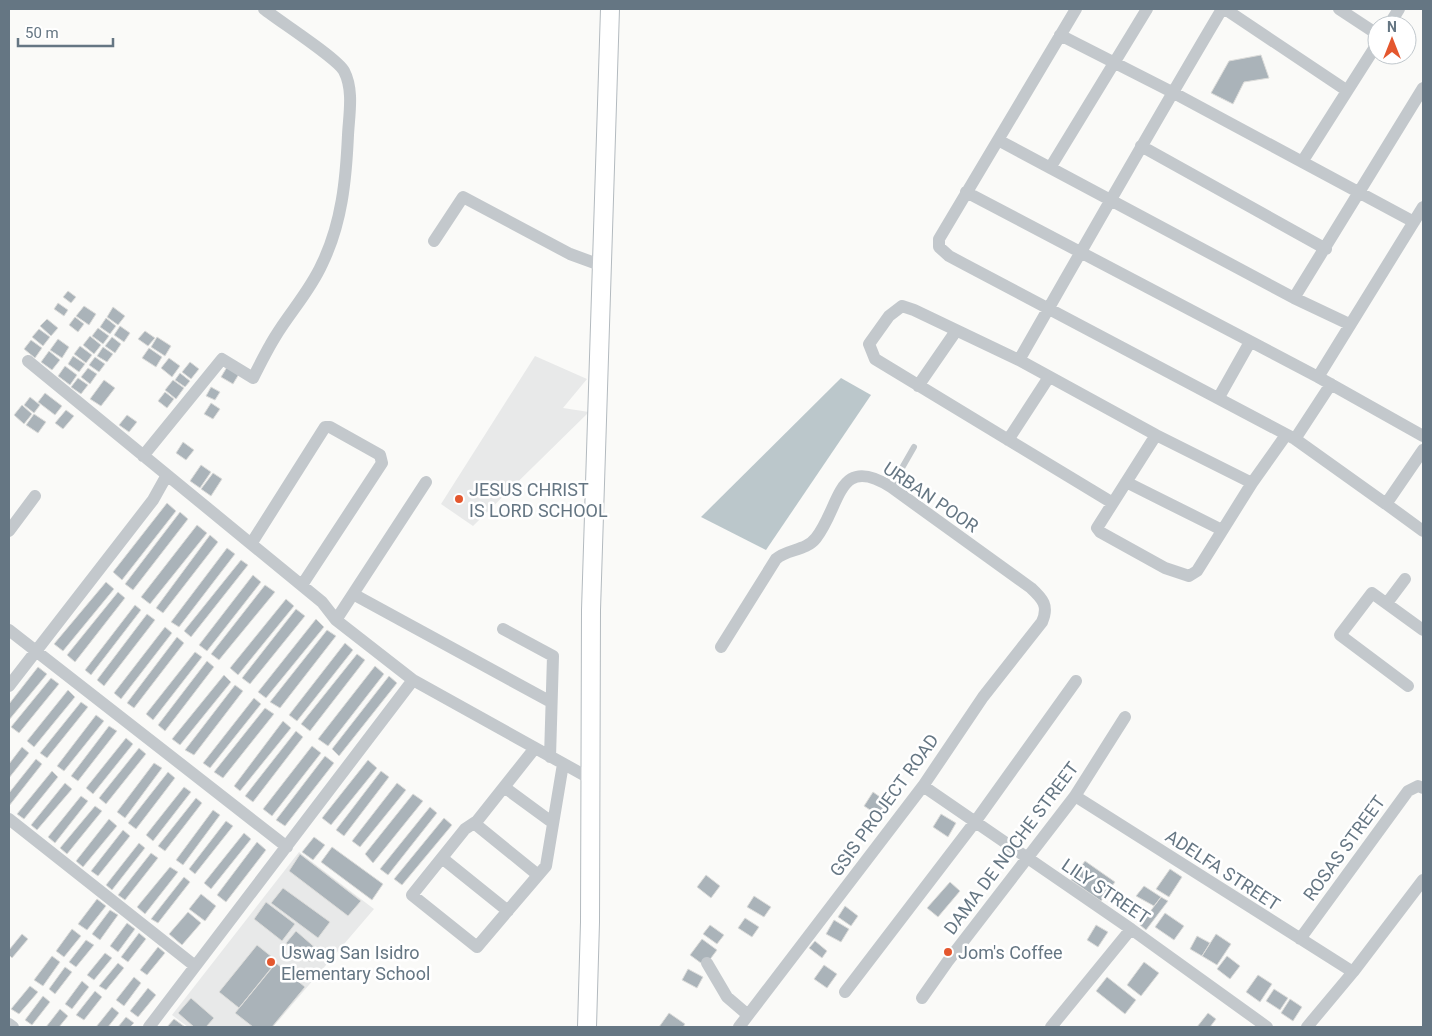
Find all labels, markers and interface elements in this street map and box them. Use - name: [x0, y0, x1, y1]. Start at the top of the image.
- scale bar: [18, 15, 112, 47]
- north arrow: [1367, 15, 1417, 65]
- text: N: [1387, 19, 1397, 35]
- text: 50 m: [25, 24, 59, 42]
- street label: URBAN POOR: [879, 457, 983, 537]
- place label: JESUS CHRIST IS LORD SCHOOL: [469, 479, 608, 521]
- marker: JESUS CHRIST IS LORD SCHOOL: [453, 493, 465, 505]
- street label: GSIS PROJECT ROAD: [825, 730, 943, 880]
- street label: DAMA DE NOCHE STREET: [939, 757, 1083, 938]
- street label: ROSAS STREET: [1299, 791, 1389, 905]
- street label: ADELFA STREET: [1162, 825, 1284, 915]
- street label: LILY STREET: [1058, 854, 1154, 928]
- place label: Uswag San Isidro Elementary School: [281, 942, 430, 984]
- place label: Jom's Coffee: [958, 942, 1063, 963]
- marker: Jom's Coffee: [942, 946, 954, 958]
- marker: Uswag San Isidro Elementary School: [265, 956, 277, 968]

